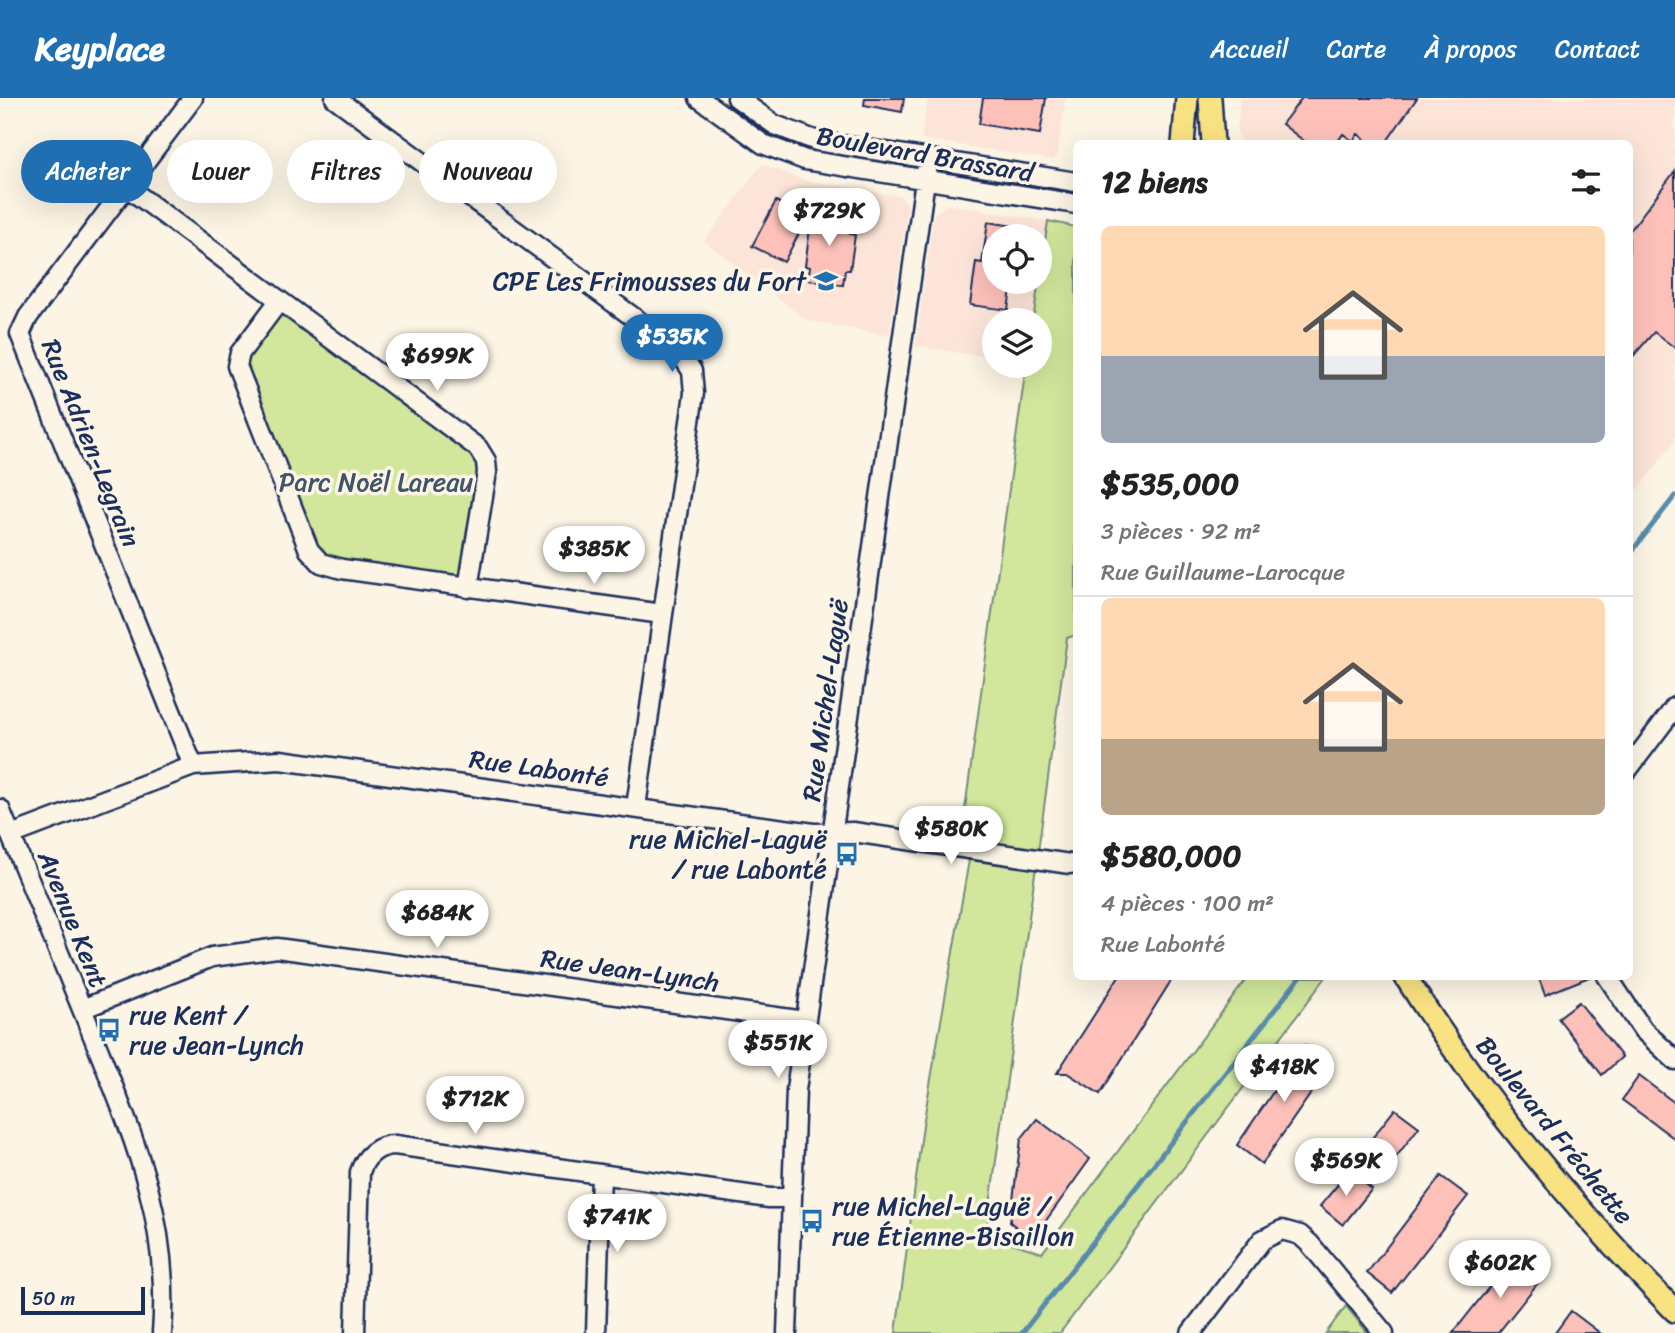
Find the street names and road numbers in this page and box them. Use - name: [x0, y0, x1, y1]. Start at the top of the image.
- street label: Boulevard Brassard: [813, 112, 1040, 196]
- street label: Rue Adrien-Legrain: [28, 332, 154, 554]
- street label: Rue Michel-Laguë: [788, 595, 862, 804]
- street label: Rue Labonté: [466, 735, 612, 801]
- street label: Avenue Kent: [24, 843, 121, 995]
- street label: Rue Jean-Lynch: [538, 935, 722, 1005]
- street label: Boulevard Fréchette: [1464, 1025, 1646, 1235]

